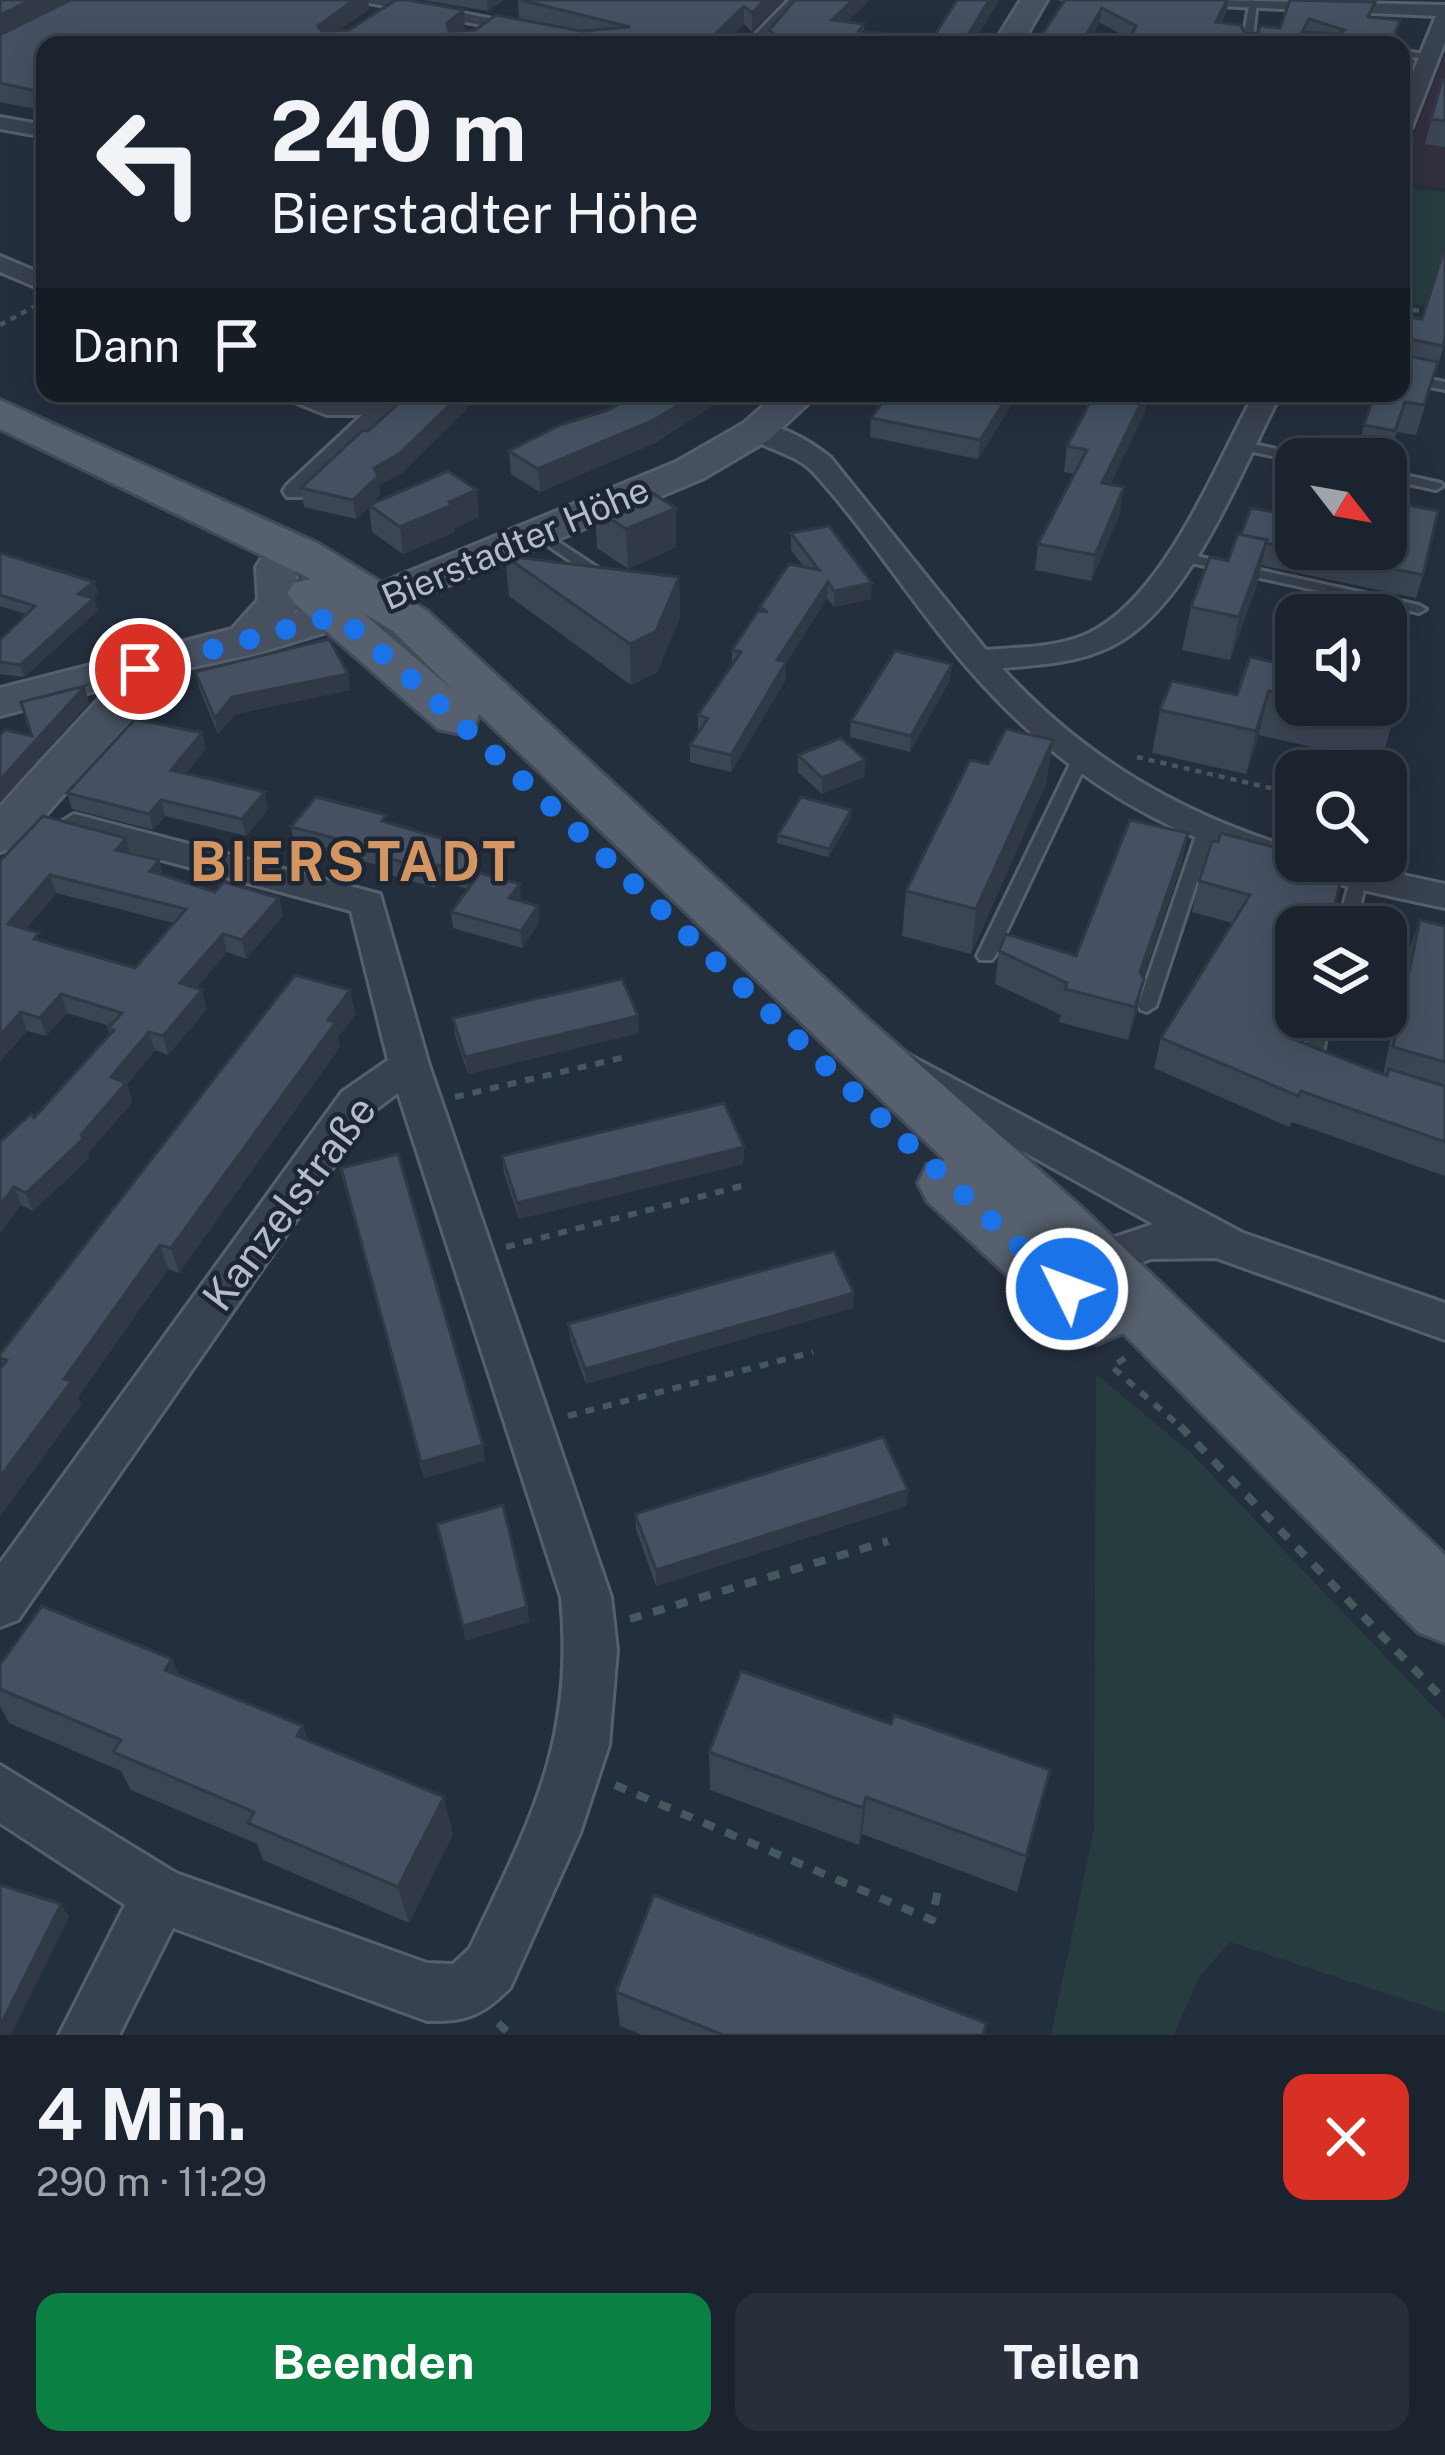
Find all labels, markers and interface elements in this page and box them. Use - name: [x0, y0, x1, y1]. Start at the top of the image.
- text: 240 m: [270, 81, 527, 180]
- icon: left: [72, 84, 228, 240]
- text: Bierstadter Höhe: [270, 182, 699, 245]
- icon: arrive: [204, 312, 270, 378]
- text: Dann: [72, 319, 180, 372]
- north arrow: [1275, 438, 1407, 570]
- map controls: [1275, 438, 1407, 1038]
- street label: Bierstadter Höhe: [375, 468, 655, 618]
- button: sound: [1275, 594, 1407, 726]
- pin: [89, 618, 191, 720]
- icon: arrive: [107, 636, 173, 702]
- button: search: [1275, 750, 1407, 882]
- district label: BIERSTADT: [189, 830, 519, 893]
- button: layers: [1275, 906, 1407, 1038]
- street label: Kanzelstraße: [192, 1086, 385, 1320]
- position arrow: [1004, 1226, 1130, 1352]
- text: 4 Min.: [36, 2072, 247, 2156]
- button: close: [1283, 2074, 1409, 2200]
- text: 290 m · 11:29: [36, 2159, 267, 2205]
- button: Beenden: [36, 2293, 711, 2431]
- button: Teilen: [735, 2293, 1409, 2431]

